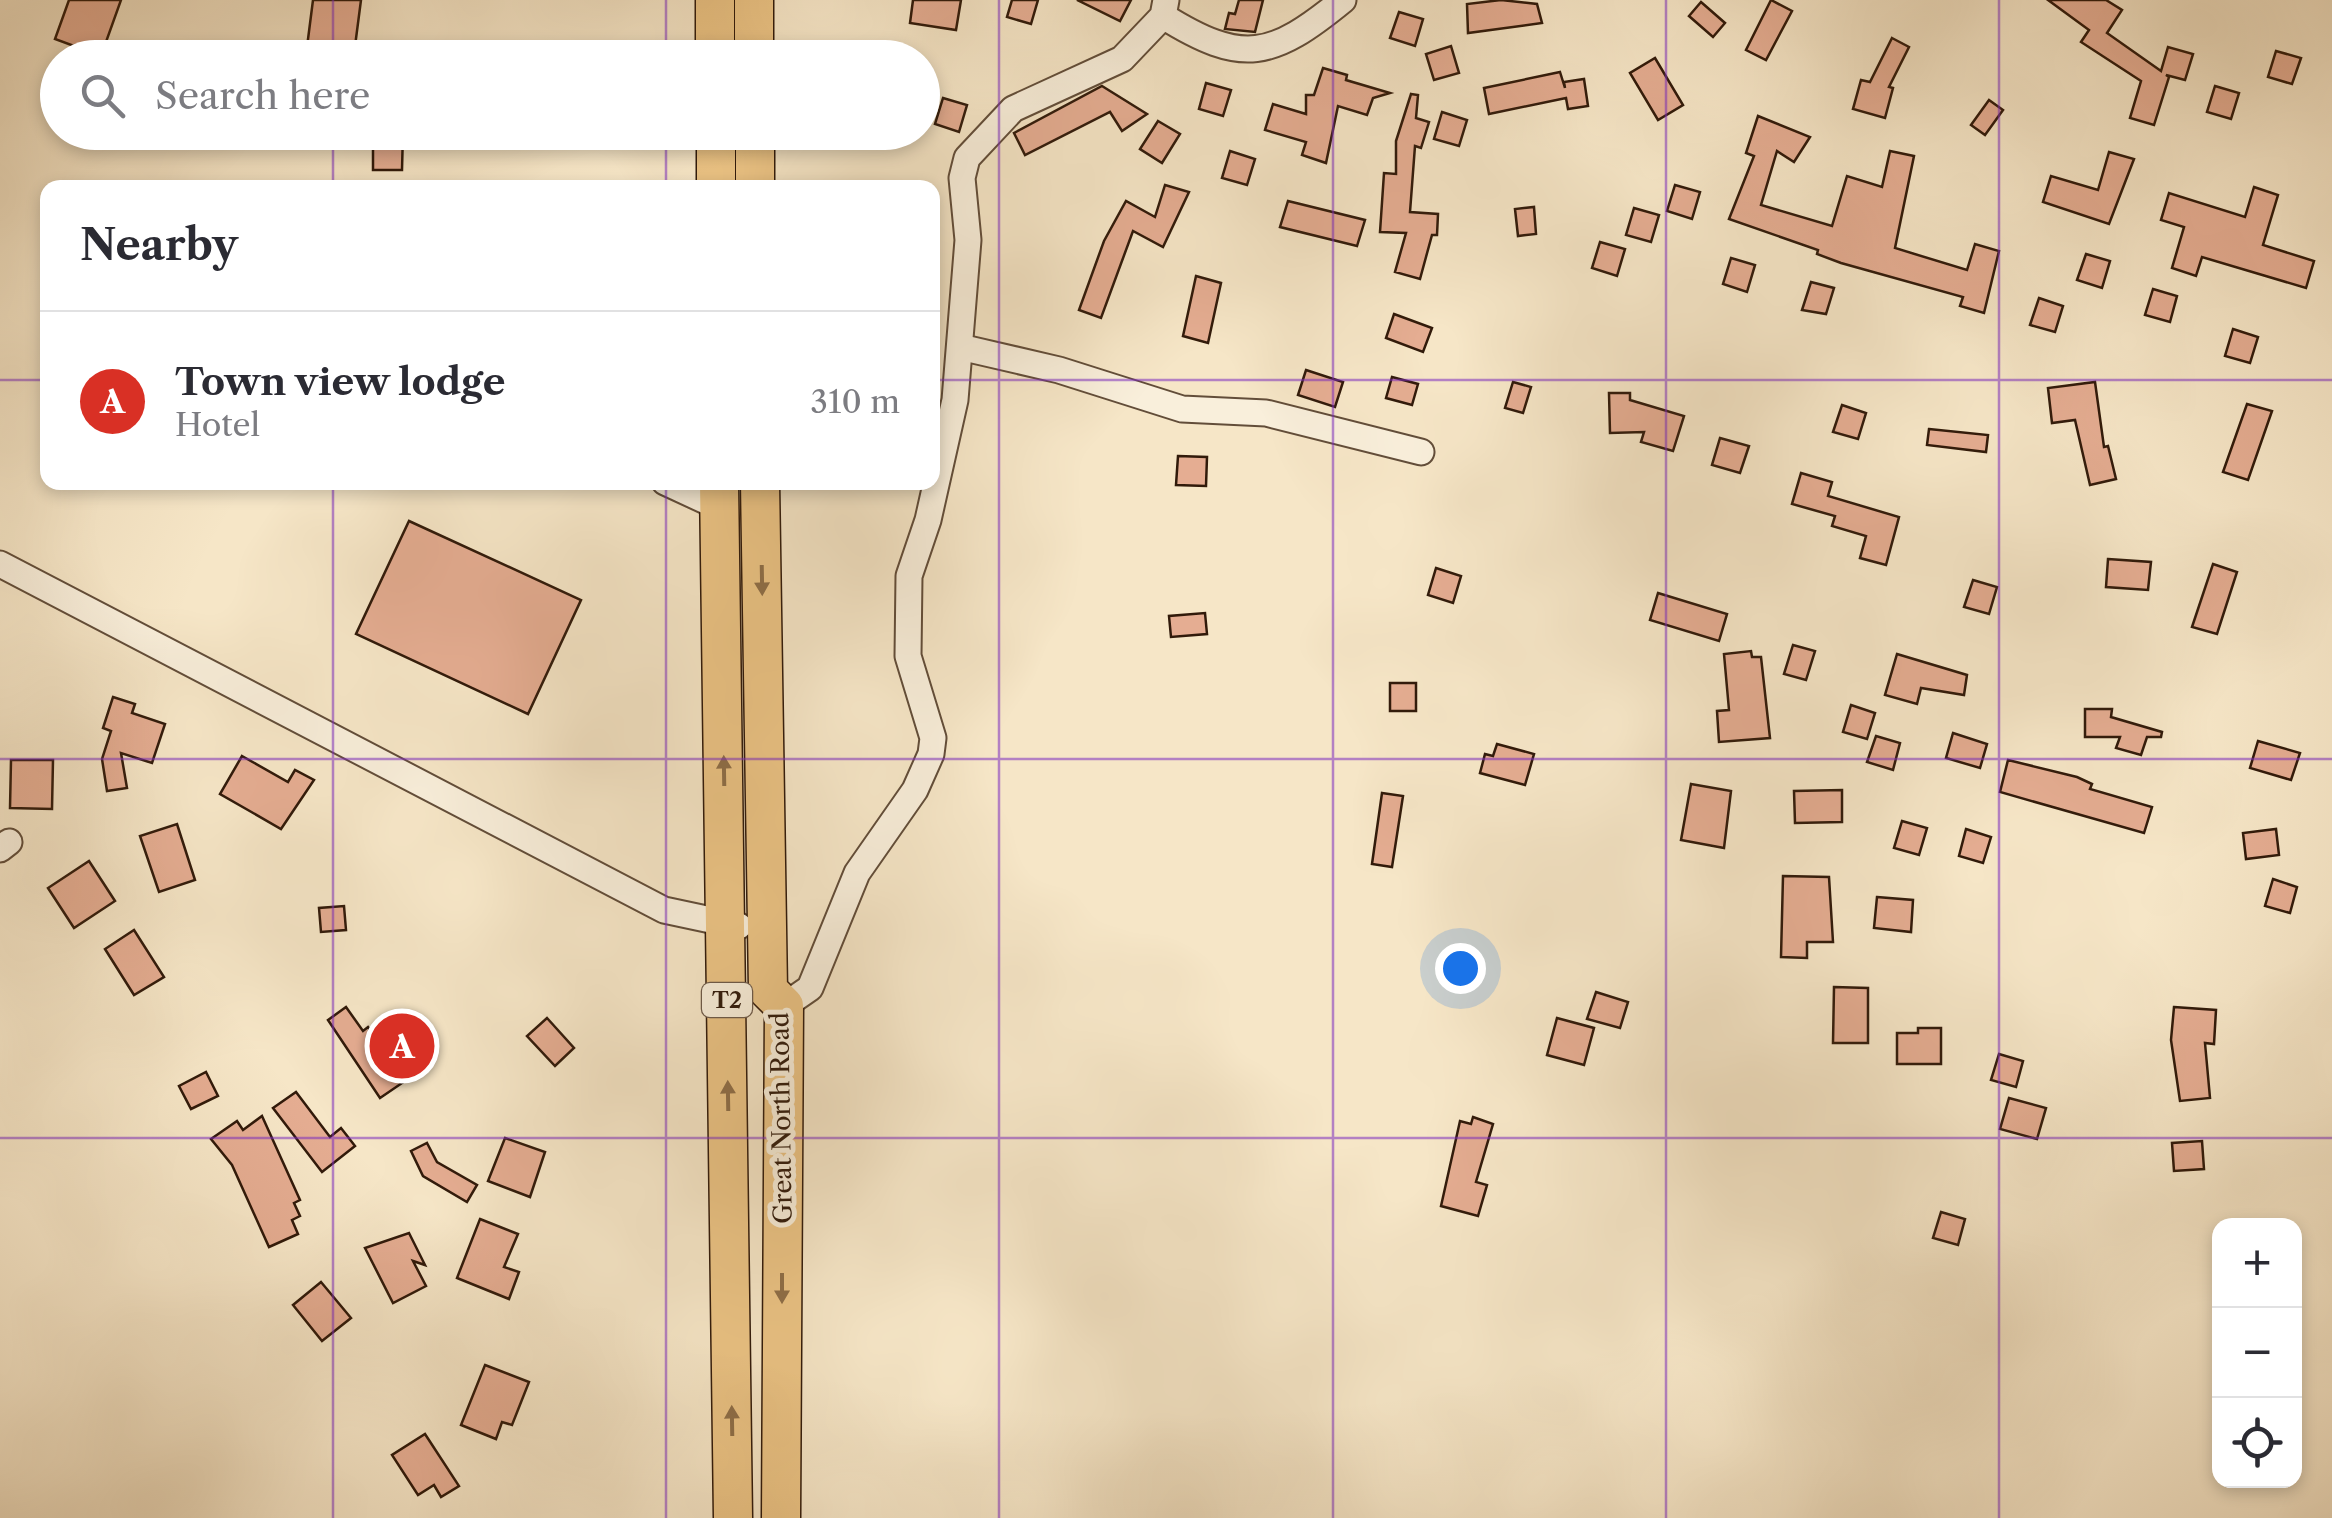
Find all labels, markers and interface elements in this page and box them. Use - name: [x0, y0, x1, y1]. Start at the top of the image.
- search box: [40, 40, 940, 150]
- icon: search: [75, 68, 130, 123]
- text: Search here: [155, 72, 370, 119]
- text: Nearby: [80, 219, 238, 271]
- text: Town view lodge: [175, 358, 505, 405]
- text: A: [100, 382, 125, 421]
- text: 310 m: [810, 382, 900, 421]
- text: Hotel: [175, 405, 260, 444]
- one-way arrow: [754, 564, 770, 596]
- one-way arrow: [716, 754, 732, 786]
- your location: [1435, 943, 1486, 994]
- road number: T2: [702, 983, 752, 1017]
- pin: A: [370, 1008, 434, 1084]
- street label: Great North Road: [764, 1012, 799, 1224]
- one-way arrow: [720, 1079, 736, 1111]
- map controls: [2212, 1218, 2302, 1488]
- button: +: [2212, 1218, 2302, 1308]
- one-way arrow: [774, 1272, 790, 1304]
- button: −: [2212, 1308, 2302, 1398]
- button: locate: [2212, 1398, 2302, 1488]
- one-way arrow: [724, 1404, 740, 1436]

